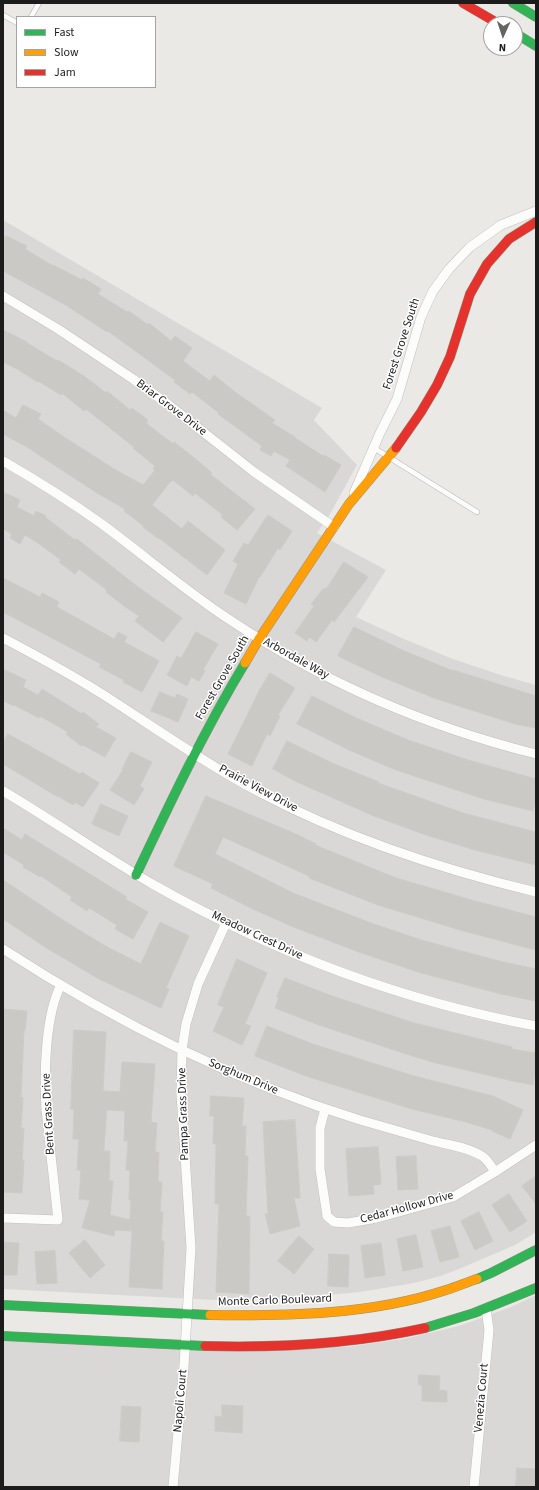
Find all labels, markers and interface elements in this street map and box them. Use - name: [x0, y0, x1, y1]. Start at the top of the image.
- legend: [16, 16, 156, 88]
- north arrow: [483, 16, 523, 56]
- text: Fast: [54, 24, 74, 41]
- text: N: [498, 40, 506, 55]
- text: Slow: [54, 44, 79, 61]
- text: Jam: [54, 64, 76, 81]
- street label: Forest Grove South: [380, 296, 424, 392]
- street label: Briar Grove Drive: [133, 377, 209, 439]
- street label: Forest Grove South: [193, 633, 253, 723]
- street label: Arbordale Way: [261, 635, 331, 683]
- street label: Prairie View Drive: [216, 762, 300, 816]
- street label: Meadow Crest Drive: [209, 909, 305, 963]
- street label: Sorghum Drive: [206, 1056, 280, 1098]
- street label: Pampa Grass Drive: [175, 1067, 193, 1161]
- street label: Bent Grass Drive: [40, 1073, 58, 1155]
- street label: Cedar Hollow Drive: [359, 1189, 455, 1227]
- street label: Monte Carlo Boulevard: [218, 1292, 332, 1310]
- street label: Venezia Court: [472, 1363, 492, 1433]
- street label: Napoli Court: [171, 1369, 191, 1433]

